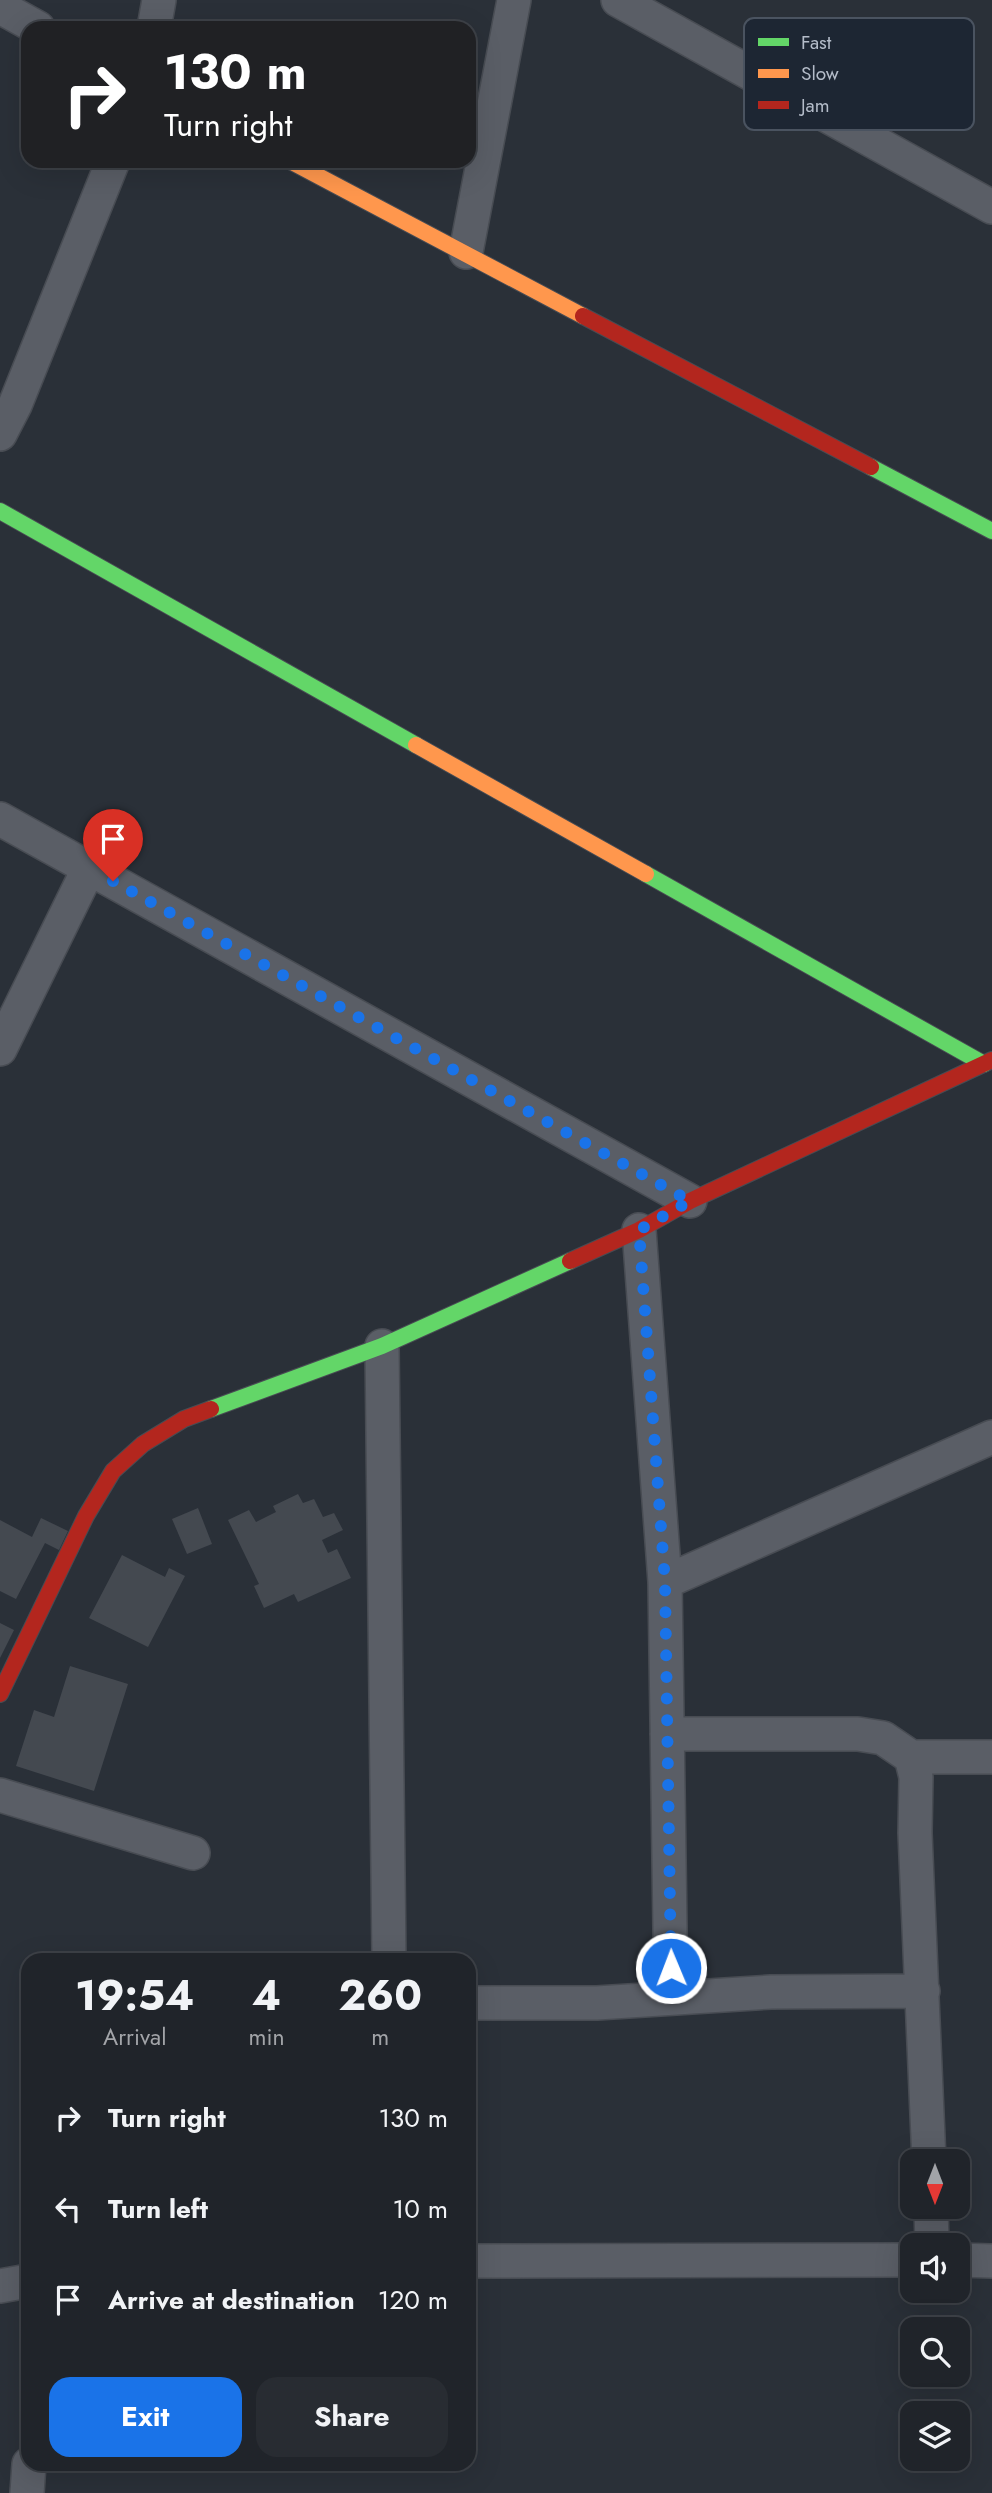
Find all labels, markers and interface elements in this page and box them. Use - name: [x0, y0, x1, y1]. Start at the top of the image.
- legend: [744, 18, 974, 130]
- text: Fast: [801, 29, 832, 56]
- text: 130 m: [164, 37, 307, 107]
- icon: right: [49, 49, 140, 140]
- text: Slow: [801, 60, 839, 87]
- text: Jam: [798, 92, 830, 119]
- text: Turn right: [164, 102, 293, 148]
- pin: [83, 809, 143, 881]
- icon: arrive: [94, 820, 132, 858]
- position arrow: [634, 1931, 708, 2005]
- text: 19:54: [75, 1965, 194, 2026]
- text: 4: [252, 1965, 281, 2026]
- text: 260: [339, 1965, 422, 2026]
- text: Arrival: [103, 2020, 166, 2054]
- text: min: [248, 2020, 284, 2054]
- text: m: [371, 2020, 389, 2054]
- icon: right: [49, 2099, 87, 2137]
- text: Turn right: [108, 2099, 226, 2137]
- text: 130 m: [378, 2099, 448, 2137]
- north arrow: [900, 2149, 970, 2219]
- map controls: [900, 2149, 970, 2471]
- icon: left: [49, 2190, 87, 2228]
- text: Turn left: [108, 2190, 208, 2228]
- text: 10 m: [393, 2190, 448, 2228]
- button: sound: [900, 2233, 970, 2303]
- icon: arrive: [49, 2281, 87, 2319]
- text: Arrive at destination: [108, 2281, 355, 2319]
- text: 120 m: [378, 2281, 448, 2319]
- button: search: [900, 2317, 970, 2387]
- button: Exit: [49, 2377, 242, 2457]
- button: Share: [256, 2377, 448, 2457]
- button: layers: [900, 2401, 970, 2471]

